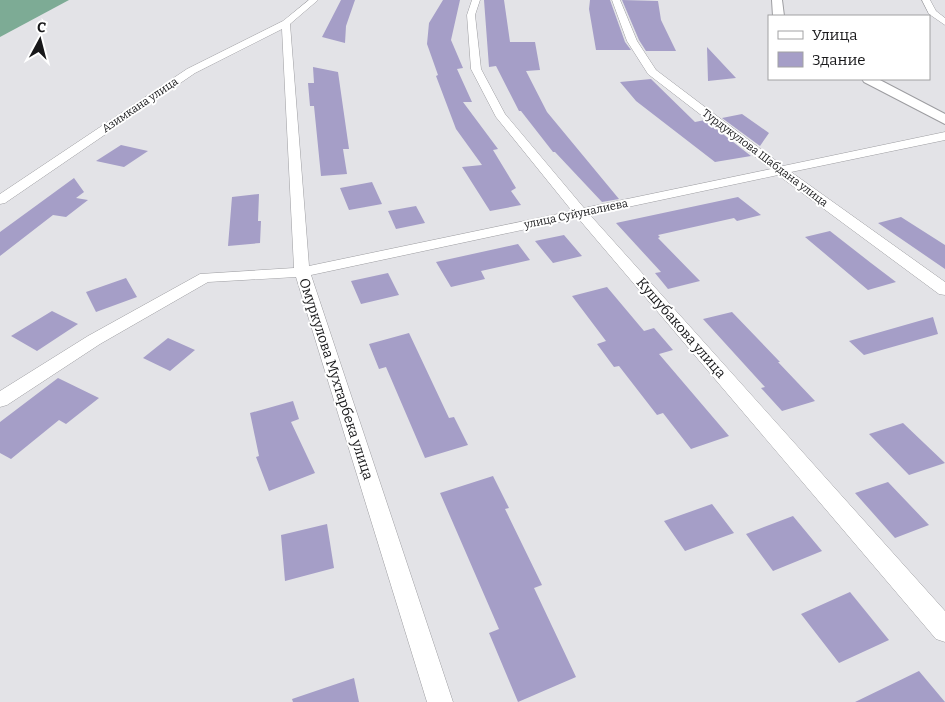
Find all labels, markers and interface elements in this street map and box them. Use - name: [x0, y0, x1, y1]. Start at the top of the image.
- north arrow: [15, 15, 65, 65]
- legend: [768, 15, 930, 80]
- text: С: [36, 19, 47, 37]
- text: Улица: [812, 26, 858, 44]
- text: Здание: [812, 51, 866, 69]
- street label: Азимкана улица: [100, 75, 180, 135]
- street label: Турдукулова Шабдана улица: [700, 106, 830, 210]
- street label: улица Суйуналиева: [522, 197, 629, 232]
- street label: Кушубакова улица: [633, 274, 729, 382]
- street label: Омуркулова Мухтарбека улица: [295, 276, 377, 482]

